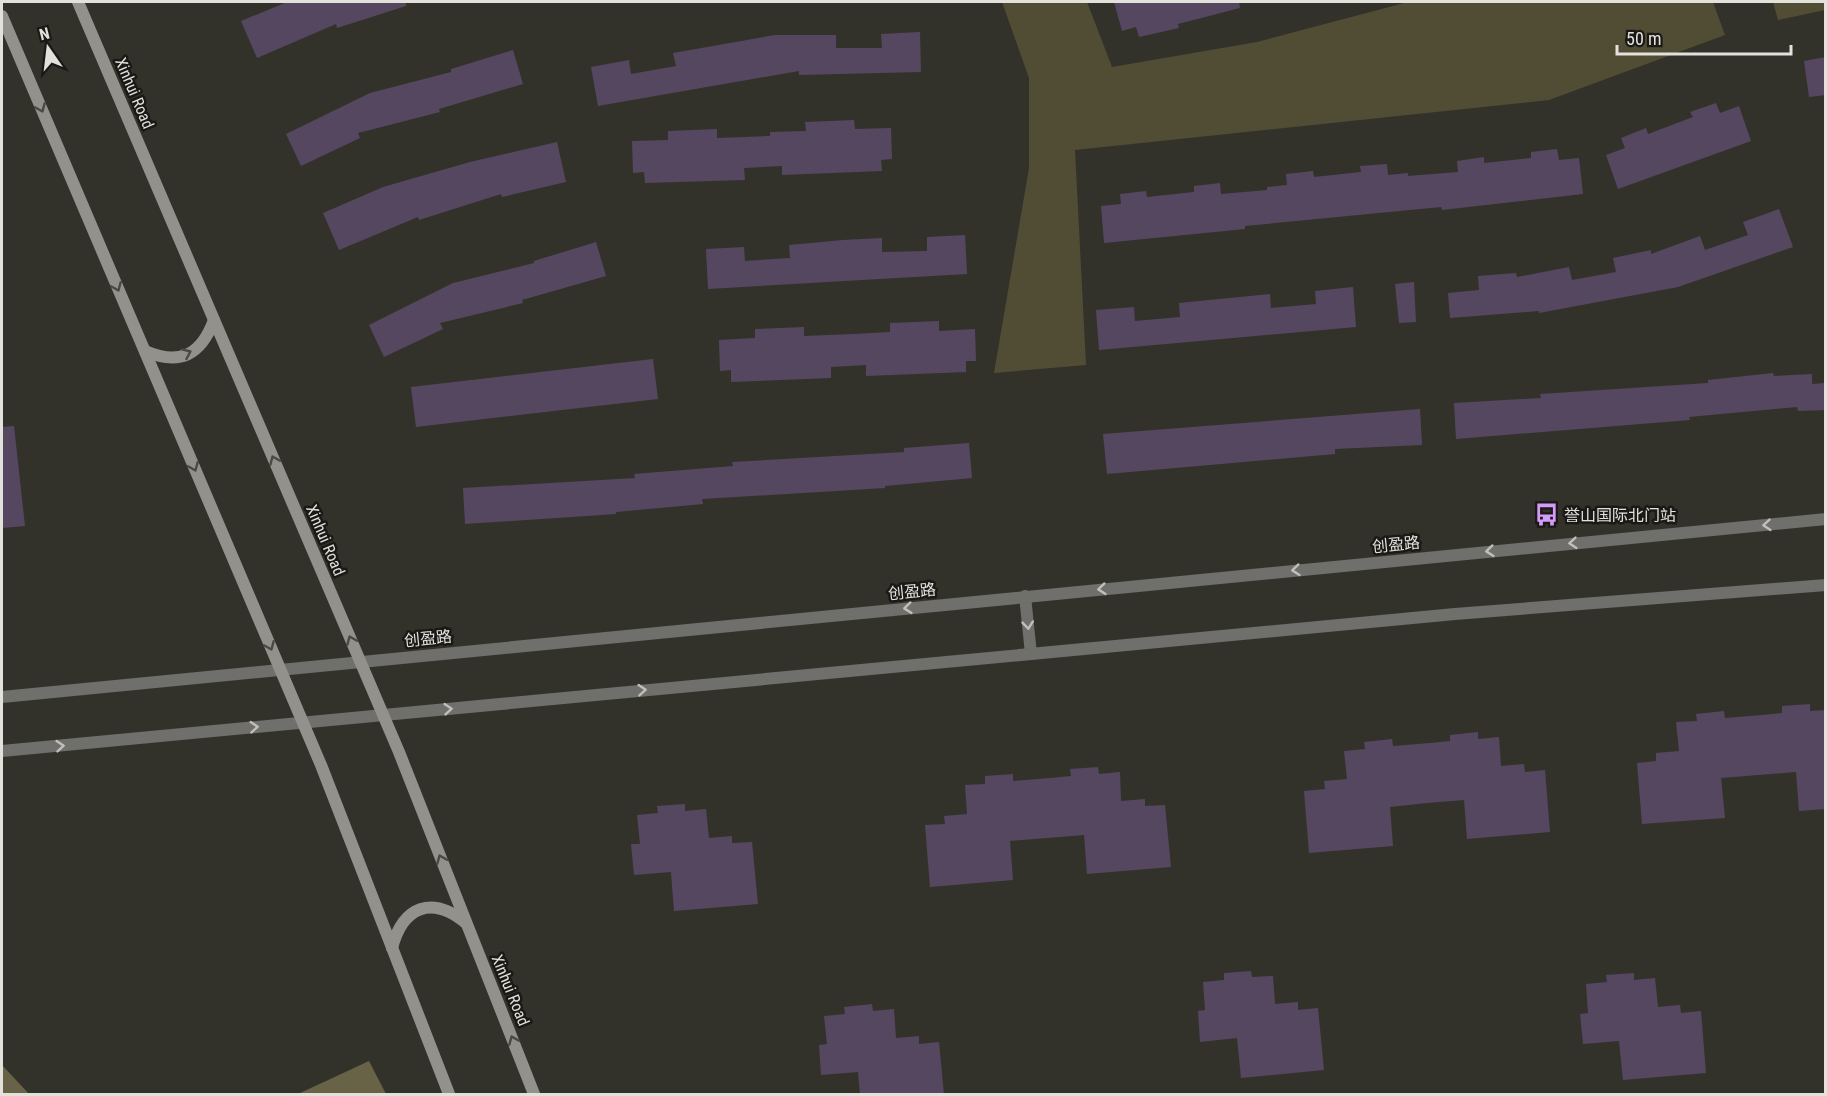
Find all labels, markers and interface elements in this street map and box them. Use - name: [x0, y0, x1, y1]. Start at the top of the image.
- north arrow: [18, 18, 78, 78]
- scale bar: [1617, 18, 1791, 56]
- text: N: [37, 24, 52, 44]
- text: 50 m: [1626, 28, 1661, 49]
- street label: Xinhui Road: [111, 55, 158, 132]
- one-way arrow: [34, 102, 46, 113]
- one-way arrow: [110, 281, 122, 292]
- one-way arrow: [181, 349, 192, 361]
- one-way arrow: [269, 456, 281, 467]
- one-way arrow: [187, 460, 199, 471]
- street label: Xinhui Road: [302, 502, 349, 579]
- bus stop icon: 誉山国际北门站: [1533, 502, 1559, 528]
- place label: 誉山国际北门站: [1564, 506, 1676, 525]
- one-way arrow: [1763, 518, 1772, 531]
- street label: 创盈路: [1371, 533, 1421, 556]
- one-way arrow: [1569, 536, 1578, 549]
- one-way arrow: [1486, 544, 1495, 557]
- one-way arrow: [1292, 563, 1301, 576]
- street label: 创盈路: [887, 580, 937, 603]
- one-way arrow: [1098, 582, 1107, 595]
- one-way arrow: [904, 601, 913, 614]
- one-way arrow: [1021, 620, 1034, 630]
- street label: 创盈路: [403, 627, 453, 650]
- one-way arrow: [346, 635, 358, 646]
- one-way arrow: [263, 640, 275, 651]
- one-way arrow: [638, 684, 647, 697]
- one-way arrow: [443, 703, 453, 716]
- one-way arrow: [249, 721, 258, 734]
- one-way arrow: [55, 740, 64, 753]
- one-way arrow: [436, 854, 448, 865]
- street label: Xinhui Road: [488, 952, 533, 1029]
- one-way arrow: [508, 1035, 520, 1046]

